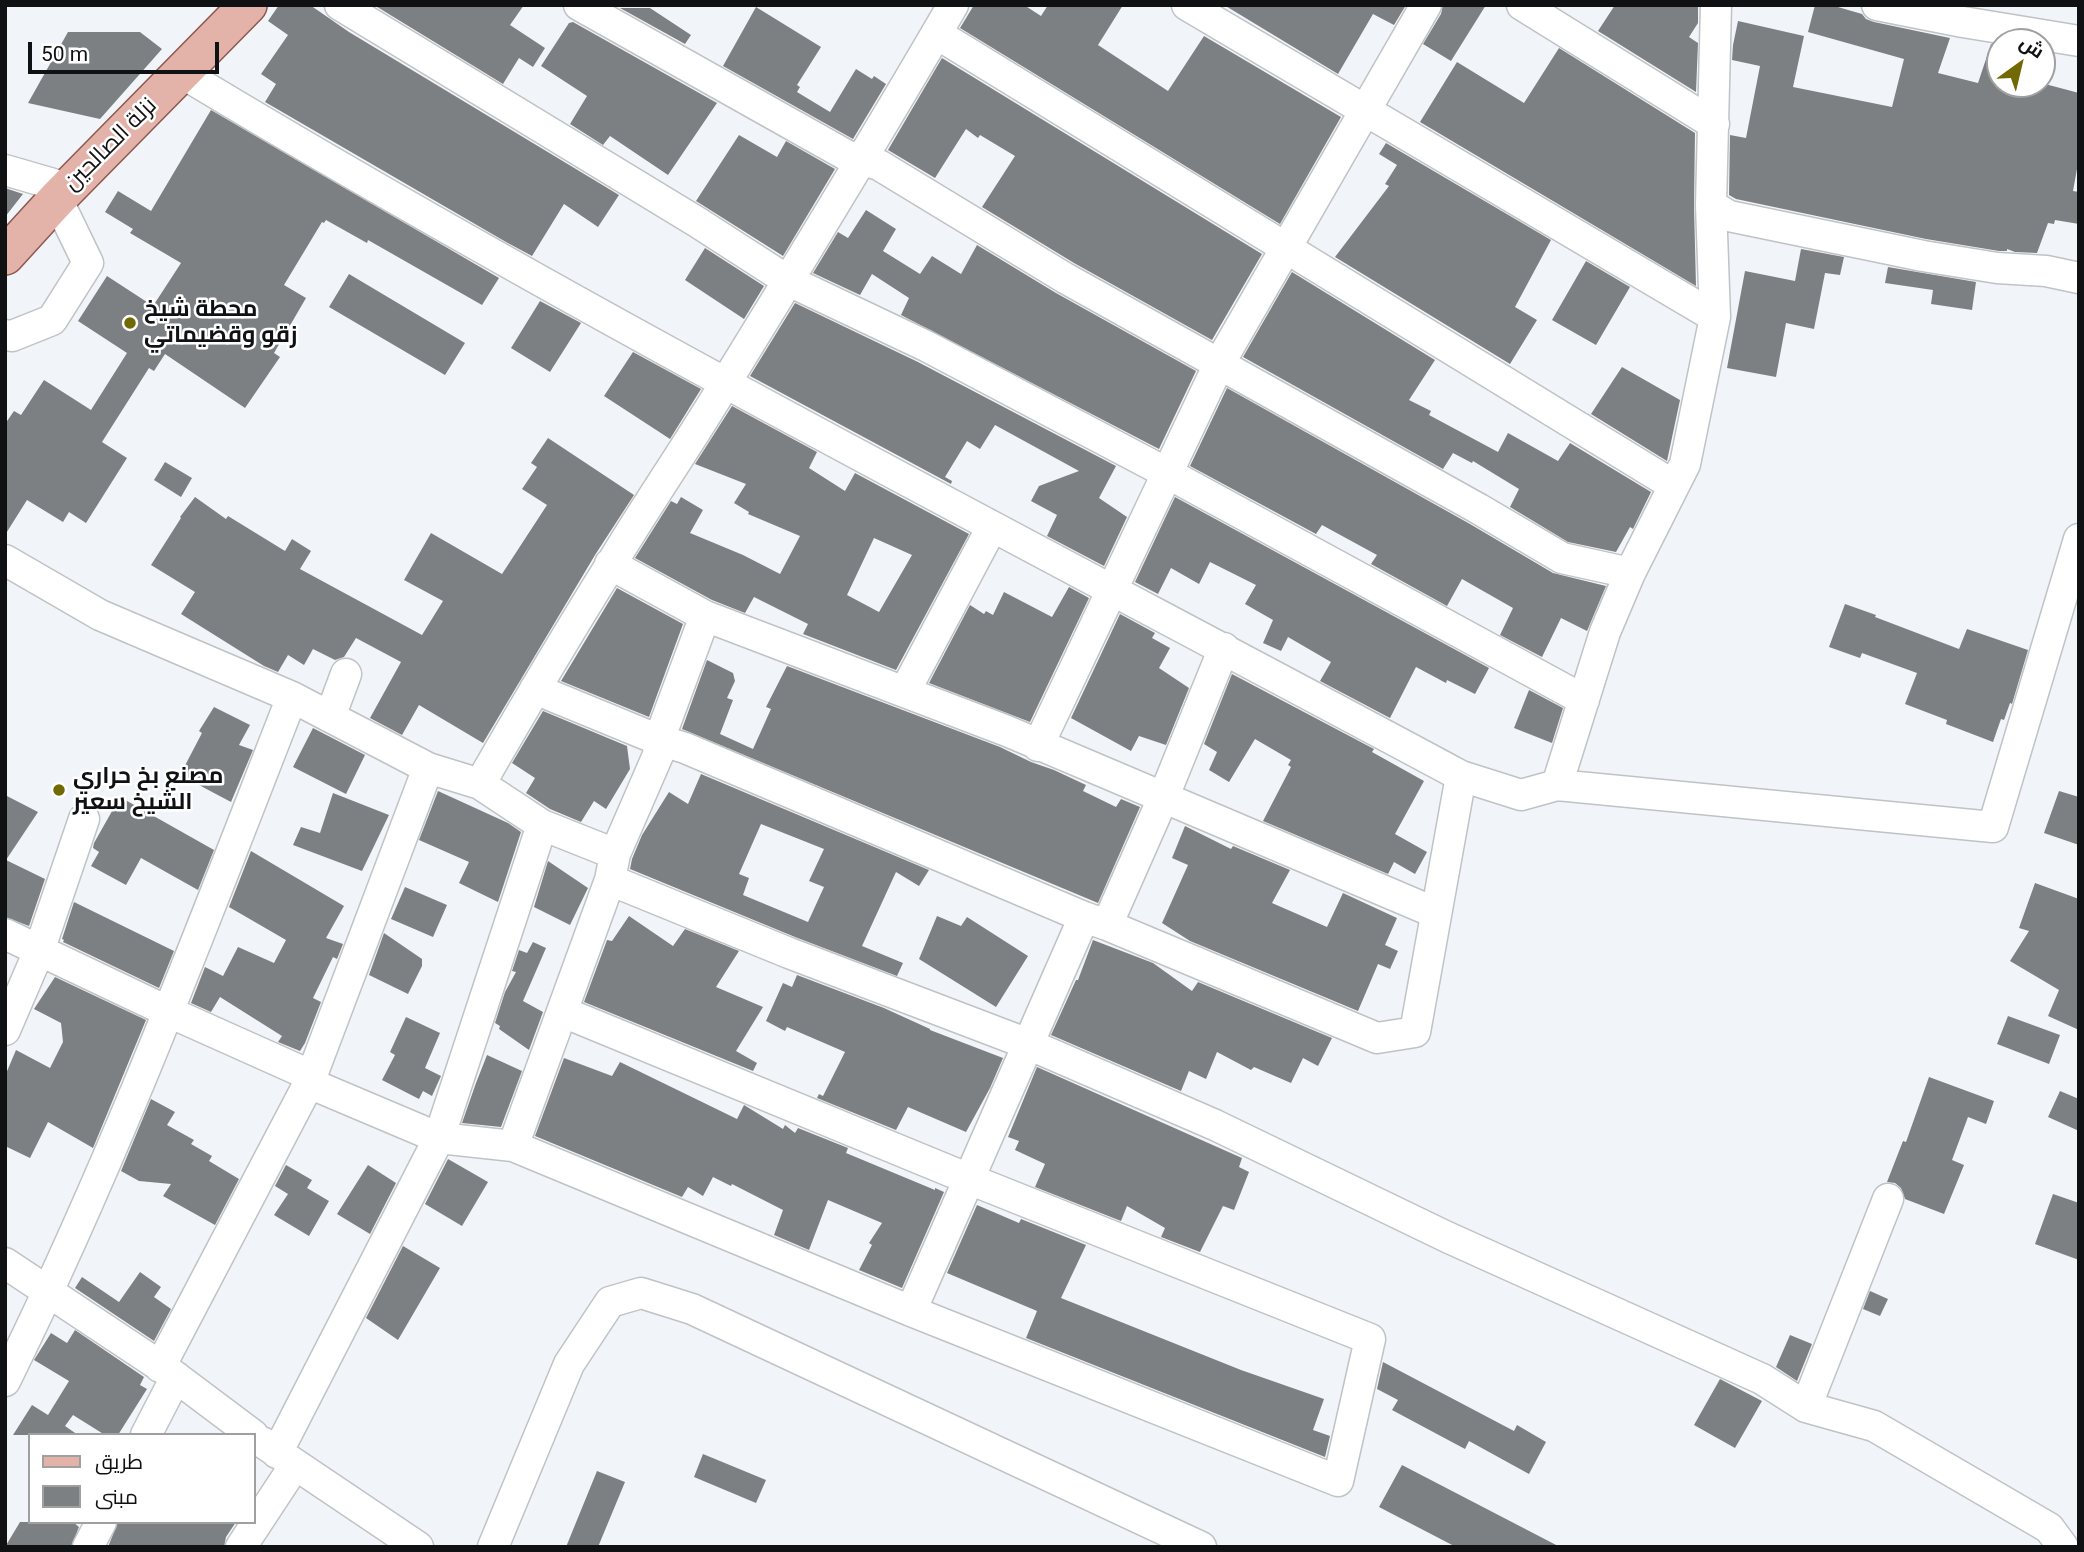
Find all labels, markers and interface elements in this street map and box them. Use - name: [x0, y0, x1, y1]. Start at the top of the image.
- scale bar: [32, 28, 222, 72]
- north arrow: [1986, 28, 2056, 98]
- text: ش: [2015, 30, 2048, 63]
- text: 50 m: [41, 42, 88, 66]
- street label: نزلة الصالحين: [59, 93, 163, 197]
- place label: محطة شيخ زقو وقضيماتي: [144, 296, 297, 350]
- marker: محطة شيخ زقو وقضيماتي: [122, 315, 138, 331]
- place label: مصنع بخ حراري الشيخ سعير: [73, 763, 223, 817]
- marker: مصنع بخ حراري الشيخ سعير: [51, 782, 67, 798]
- legend: [28, 1433, 256, 1524]
- text: طريق: [95, 1450, 143, 1474]
- text: مبنى: [95, 1485, 138, 1509]

